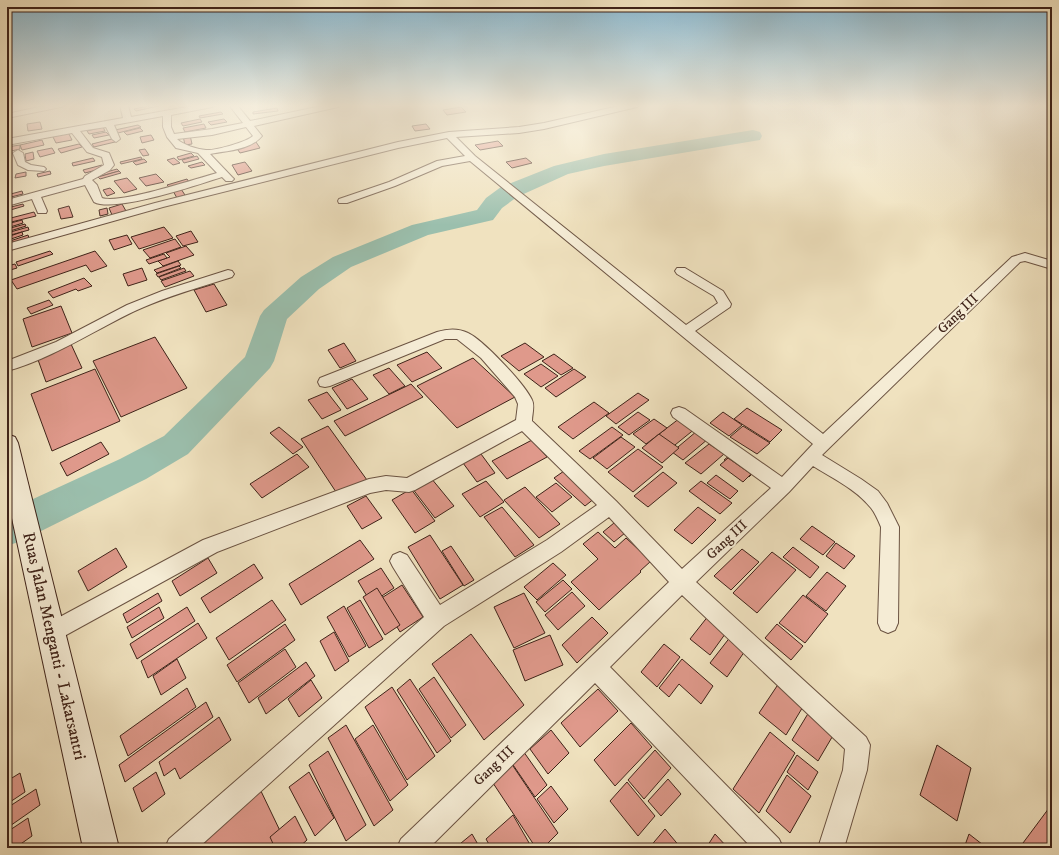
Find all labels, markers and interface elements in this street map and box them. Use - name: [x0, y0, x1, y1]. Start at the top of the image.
- street label: Gang III: [934, 290, 982, 338]
- street label: Gang III: [703, 516, 752, 564]
- street label: Ruas Jalan Menganti - Lakarsantri: [17, 530, 91, 762]
- street label: Gang III: [470, 742, 518, 790]

